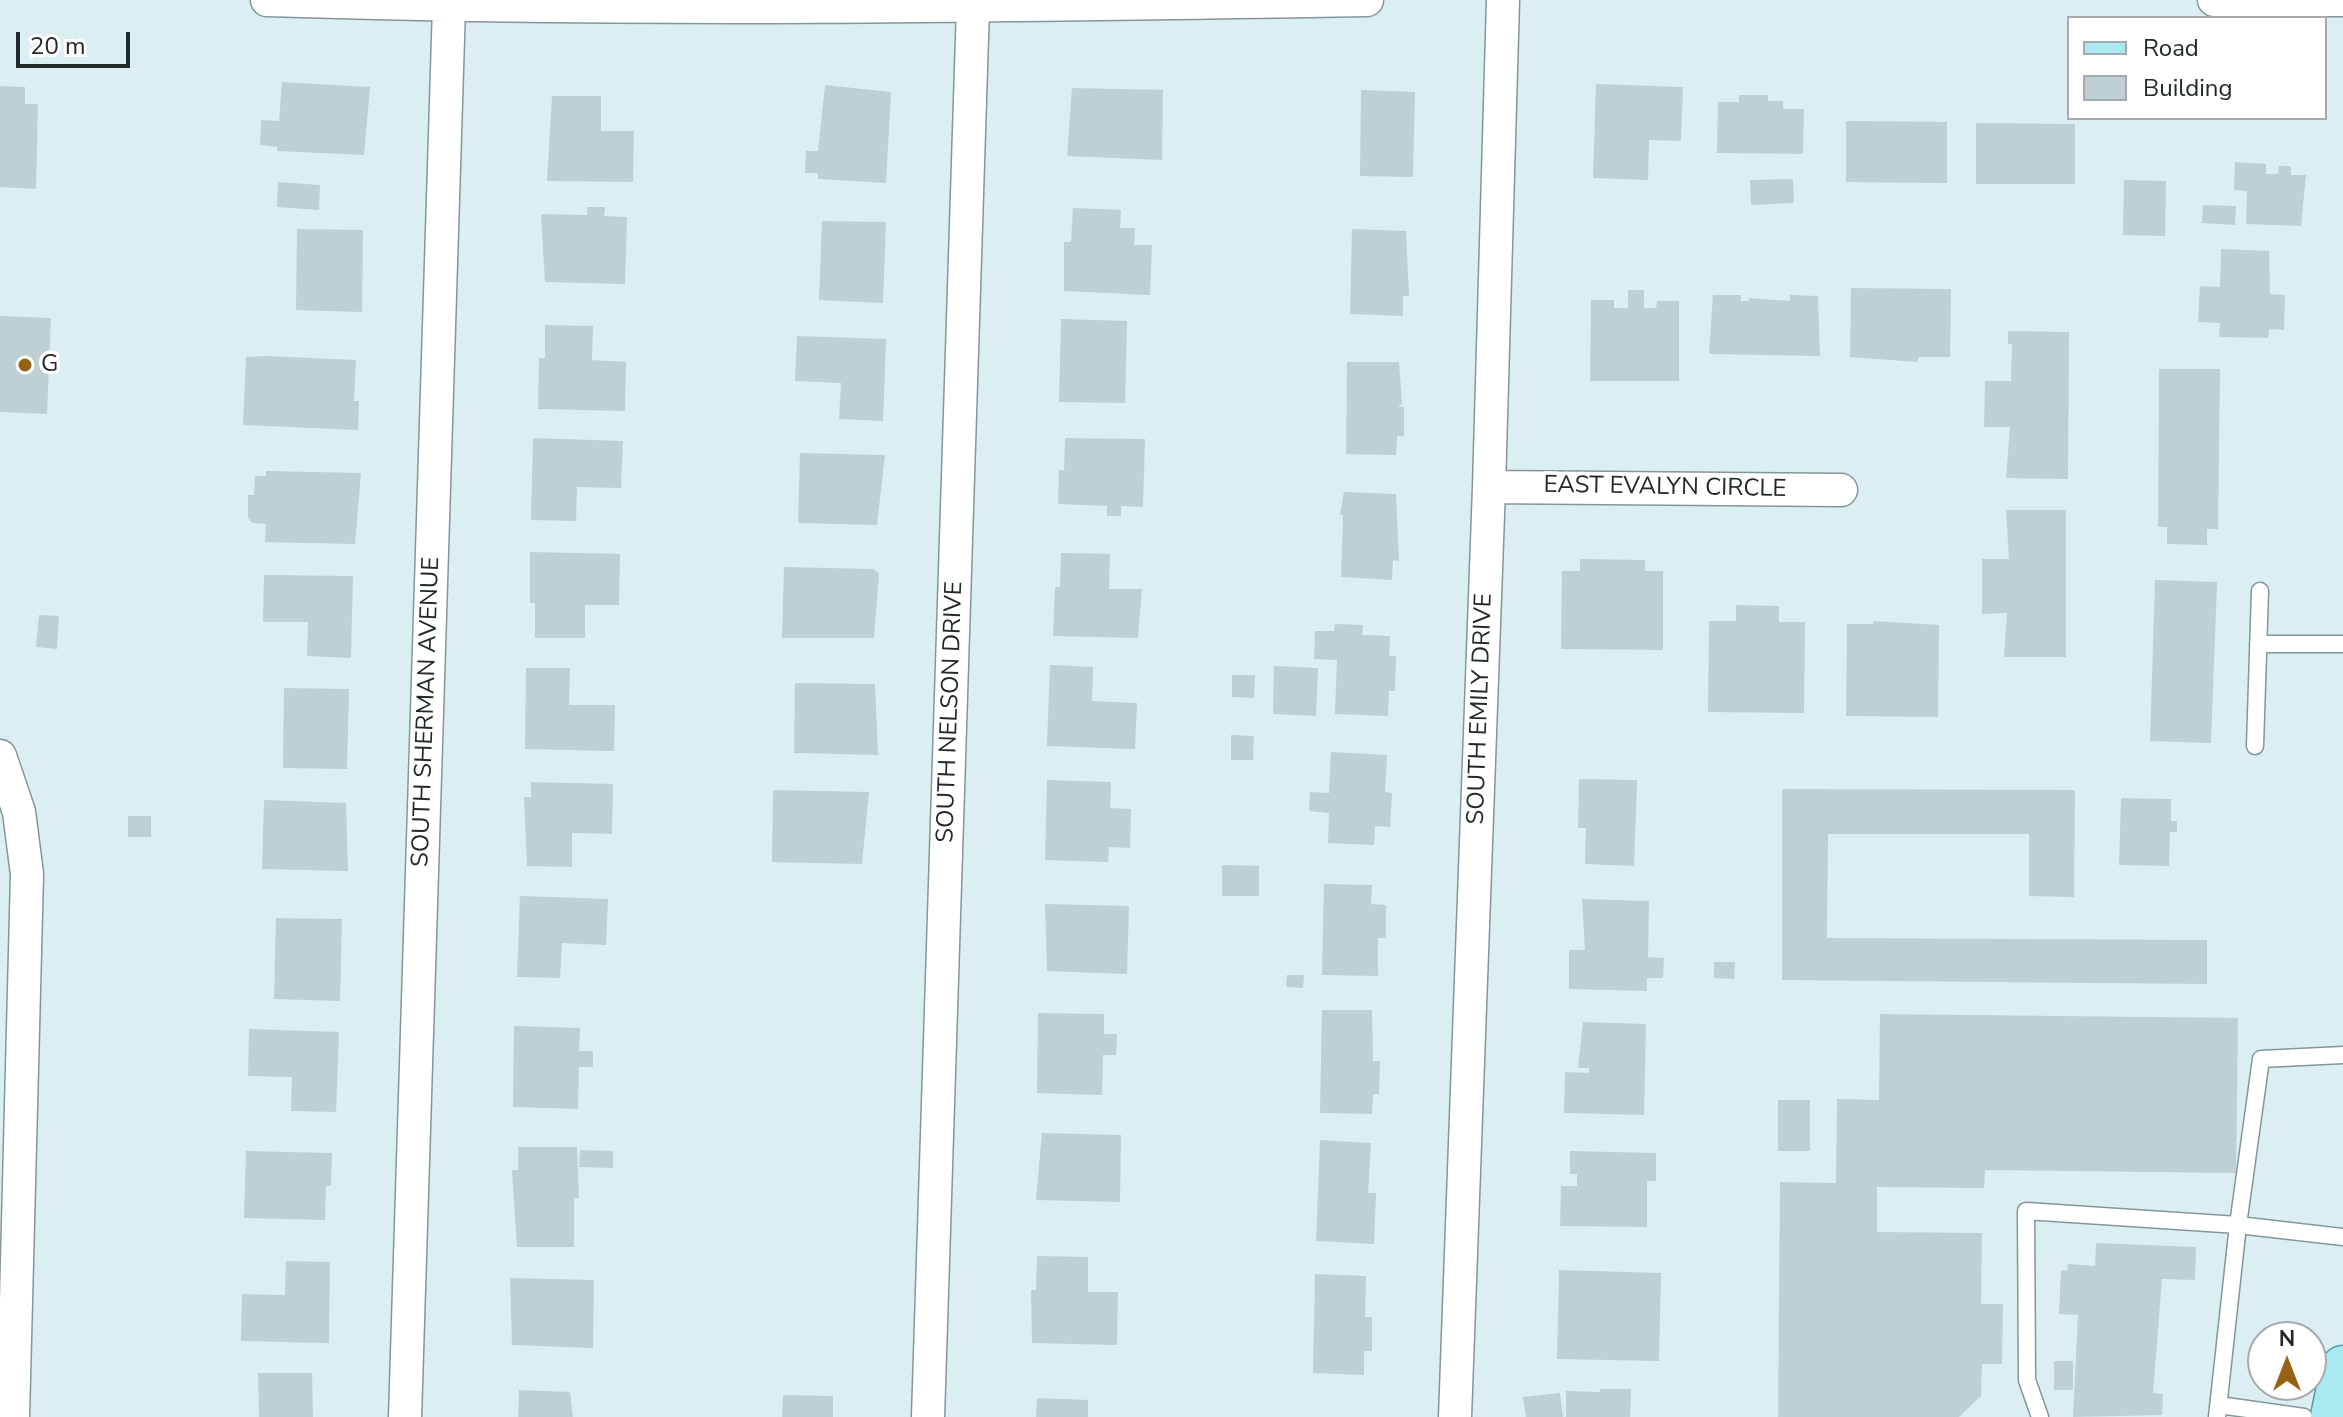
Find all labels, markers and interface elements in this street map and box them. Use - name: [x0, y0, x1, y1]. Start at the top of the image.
- scale bar: [20, 16, 134, 66]
- legend: [2067, 16, 2327, 120]
- text: 20 m: [30, 30, 86, 62]
- text: Road: [2143, 32, 2199, 64]
- text: Building: [2143, 72, 2233, 104]
- place label: G: [41, 351, 58, 379]
- marker: G: [16, 356, 34, 374]
- street label: EAST EVALYN CIRCLE: [1543, 471, 1787, 505]
- street label: SOUTH SHERMAN AVENUE: [407, 556, 447, 868]
- street label: SOUTH NELSON DRIVE: [932, 581, 970, 843]
- street label: SOUTH EMILY DRIVE: [1463, 593, 1499, 825]
- north arrow: [2247, 1321, 2327, 1401]
- text: N: [2279, 1324, 2295, 1354]

